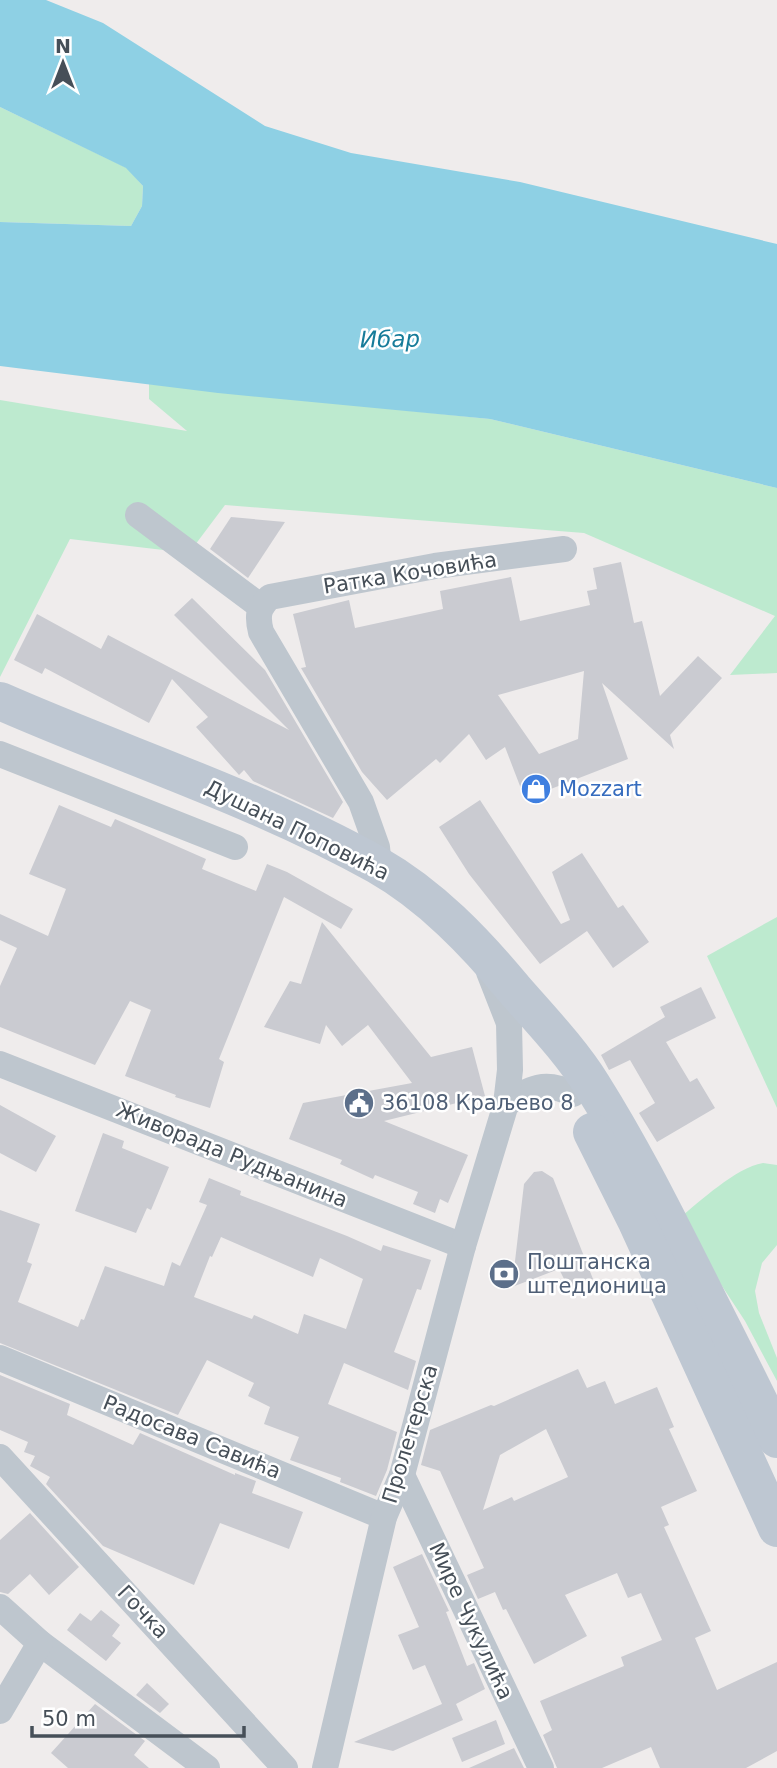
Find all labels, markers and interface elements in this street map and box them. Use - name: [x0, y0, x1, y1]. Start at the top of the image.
- north arrow: [28, 28, 98, 98]
- text: N: [55, 35, 71, 57]
- water label: Ибар: [360, 325, 420, 353]
- street label: Ратка Кочовића: [321, 547, 499, 599]
- shop icon: Mozzart: [519, 772, 553, 806]
- street label: Душана Поповића: [201, 775, 393, 885]
- place label: Mozzart: [559, 777, 642, 801]
- public building icon: 36108 Краљево 8: [342, 1086, 376, 1120]
- place label: 36108 Краљево 8: [382, 1091, 574, 1115]
- street label: Живорада Рудњанина: [113, 1098, 351, 1212]
- place label: Поштанска штедионица: [527, 1250, 667, 1298]
- bank icon: Поштанска штедионица: [487, 1257, 521, 1291]
- street label: Пролетерска: [377, 1362, 443, 1506]
- street label: Радосава Савића: [100, 1390, 284, 1484]
- street label: Мире Чукулића: [424, 1539, 518, 1703]
- street label: Гочка: [113, 1581, 173, 1643]
- scale bar: [32, 1694, 243, 1738]
- text: 50 m: [42, 1707, 96, 1731]

